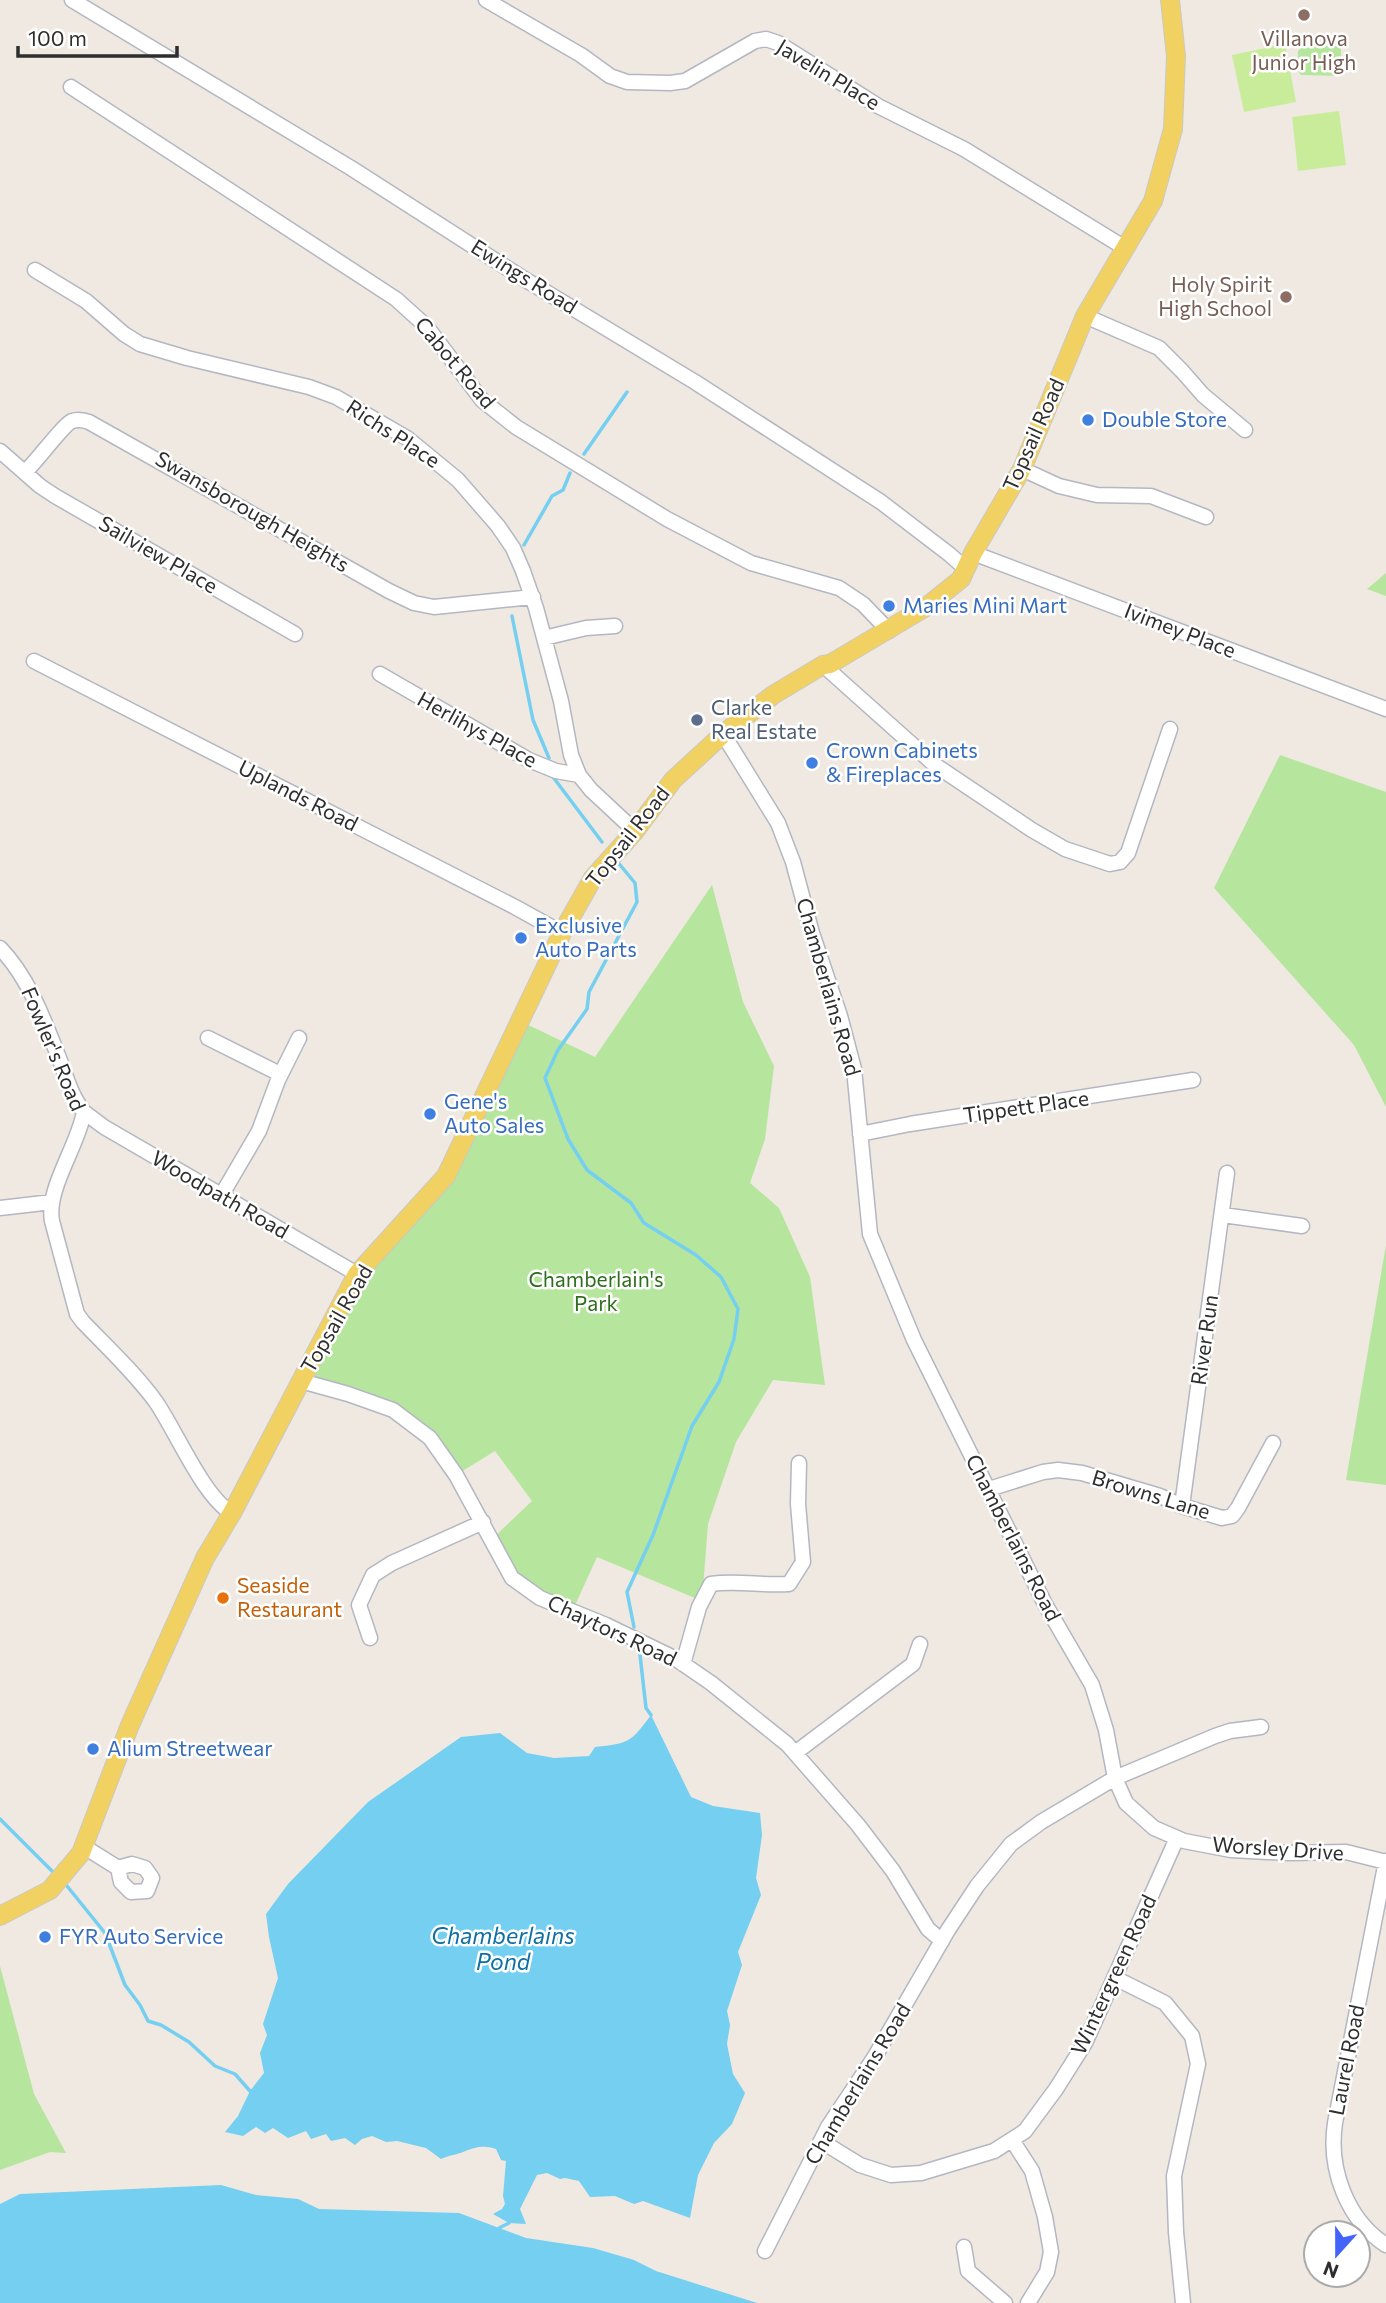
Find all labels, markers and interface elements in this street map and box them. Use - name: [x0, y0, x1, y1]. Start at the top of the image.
- marker: Villanova Junior High: [1296, 7, 1312, 23]
- scale bar: [18, 14, 177, 58]
- text: 100 m: [28, 25, 87, 50]
- place label: Villanova Junior High: [1252, 25, 1356, 74]
- street label: Javelin Place: [773, 33, 885, 114]
- street label: Ewings Road: [467, 233, 582, 318]
- place label: Holy Spirit High School: [1158, 271, 1272, 320]
- marker: Holy Spirit High School: [1278, 289, 1294, 305]
- street label: Cabot Road: [411, 311, 502, 413]
- street label: Topsail Road: [997, 374, 1069, 495]
- street label: Richs Place: [342, 393, 445, 472]
- place label: Double Store: [1102, 406, 1227, 431]
- marker: Double Store: [1080, 412, 1096, 428]
- street label: Swansborough Heights: [151, 445, 354, 576]
- street label: Sailview Place: [95, 510, 223, 598]
- place label: Maries Mini Mart: [903, 592, 1067, 617]
- street label: Ivimey Place: [1121, 597, 1240, 662]
- marker: Maries Mini Mart: [881, 598, 897, 614]
- street label: Herlihys Place: [413, 686, 542, 772]
- place label: Clarke Real Estate: [711, 694, 817, 743]
- marker: Clarke Real Estate: [689, 712, 705, 728]
- place label: Crown Cabinets & Fireplaces: [826, 737, 978, 786]
- street label: Uplands Road: [235, 754, 363, 836]
- marker: Crown Cabinets & Fireplaces: [804, 755, 820, 771]
- street label: Topsail Road: [580, 781, 674, 891]
- street label: Chamberlains Road: [792, 895, 867, 1078]
- place label: Exclusive Auto Parts: [535, 912, 637, 961]
- marker: Exclusive Auto Parts: [513, 930, 529, 946]
- street label: Fowler's Road: [17, 983, 92, 1114]
- street label: Tippett Place: [961, 1084, 1090, 1127]
- place label: Gene's Auto Sales: [444, 1088, 544, 1137]
- marker: Gene's Auto Sales: [422, 1106, 438, 1122]
- street label: Woodpath Road: [148, 1144, 294, 1243]
- street label: Topsail Road: [295, 1260, 377, 1377]
- park label: Chamberlain's Park: [528, 1266, 664, 1315]
- street label: River Run: [1185, 1293, 1222, 1387]
- street label: Chamberlains Road: [961, 1450, 1067, 1625]
- street label: Browns Lane: [1089, 1464, 1214, 1523]
- place label: Seaside Restaurant: [237, 1572, 342, 1621]
- street label: Chaytors Road: [544, 1589, 681, 1670]
- marker: Seaside Restaurant: [215, 1590, 231, 1606]
- place label: Alium Streetwear: [107, 1735, 273, 1760]
- marker: Alium Streetwear: [85, 1741, 101, 1757]
- street label: Worsley Drive: [1211, 1830, 1345, 1865]
- street label: Wintergreen Road: [1065, 1890, 1161, 2058]
- water label: Chamberlains Pond: [431, 1921, 575, 1975]
- place label: FYR Auto Service: [59, 1923, 223, 1948]
- marker: FYR Auto Service: [37, 1929, 53, 1945]
- street label: Chamberlains Road: [799, 1998, 915, 2169]
- street label: Laurel Road: [1323, 2002, 1369, 2117]
- north arrow: [1302, 2219, 1372, 2289]
- text: N: [1320, 2257, 1342, 2284]

